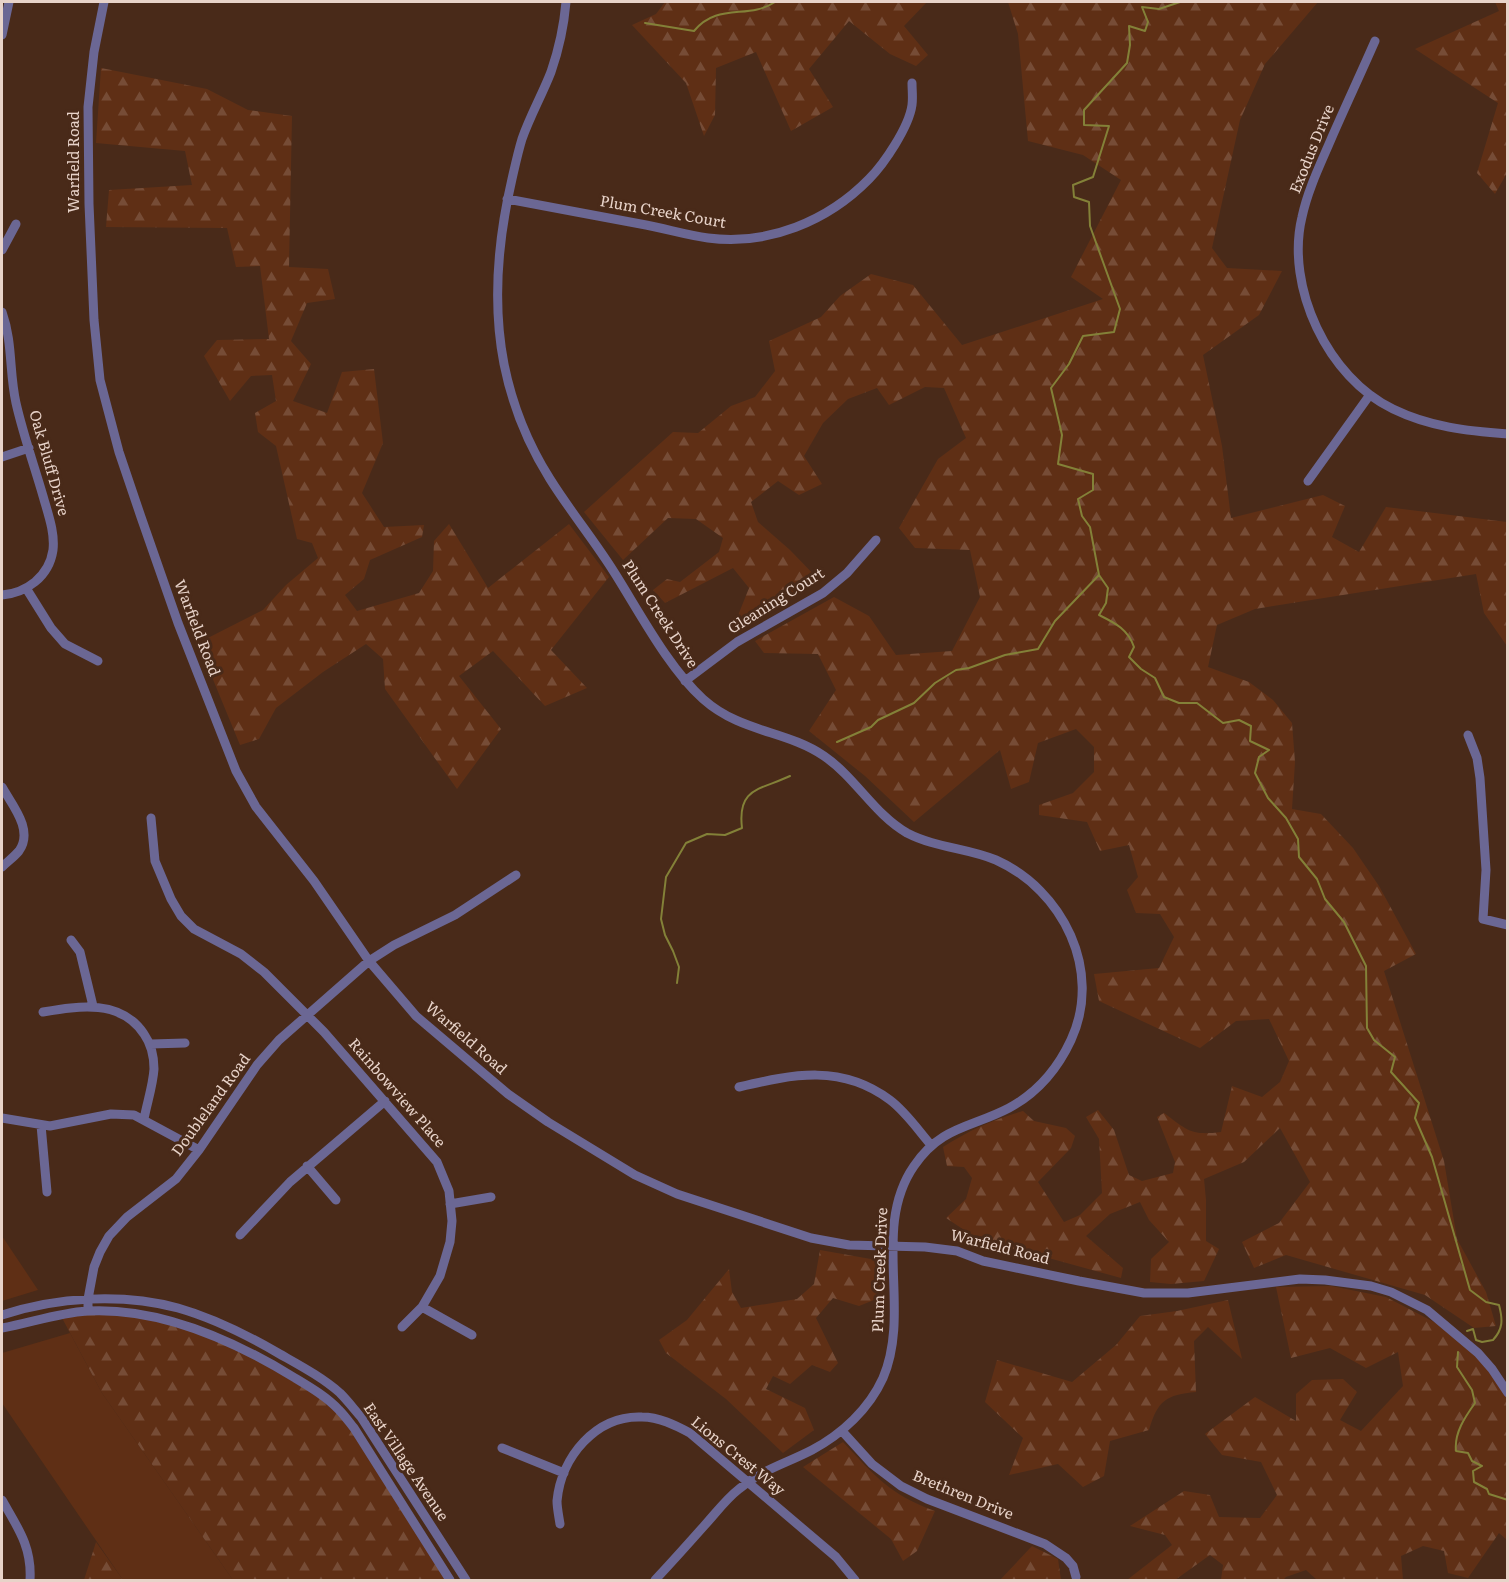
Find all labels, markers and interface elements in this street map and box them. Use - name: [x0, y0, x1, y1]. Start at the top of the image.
- street label: Exodus Drive: [1282, 100, 1339, 196]
- street label: Warfield Road: [61, 111, 84, 213]
- street label: Plum Creek Court: [598, 188, 728, 233]
- street label: Oak Bluff Drive: [24, 407, 77, 518]
- street label: Plum Creek Drive: [618, 554, 705, 672]
- street label: Gleaning Court: [722, 561, 828, 639]
- street label: Warfield Road: [169, 576, 227, 679]
- street label: Warfield Road: [421, 995, 513, 1079]
- street label: Rainbowview Place: [344, 1032, 452, 1152]
- street label: Doubleland Road: [165, 1048, 255, 1160]
- street label: Plum Creek Drive: [865, 1207, 892, 1333]
- street label: Warfield Road: [948, 1222, 1053, 1269]
- street label: East Village Avenue: [359, 1397, 456, 1525]
- street label: Lions Crest Way: [687, 1410, 791, 1500]
- street label: Brethren Drive: [910, 1463, 1018, 1524]

